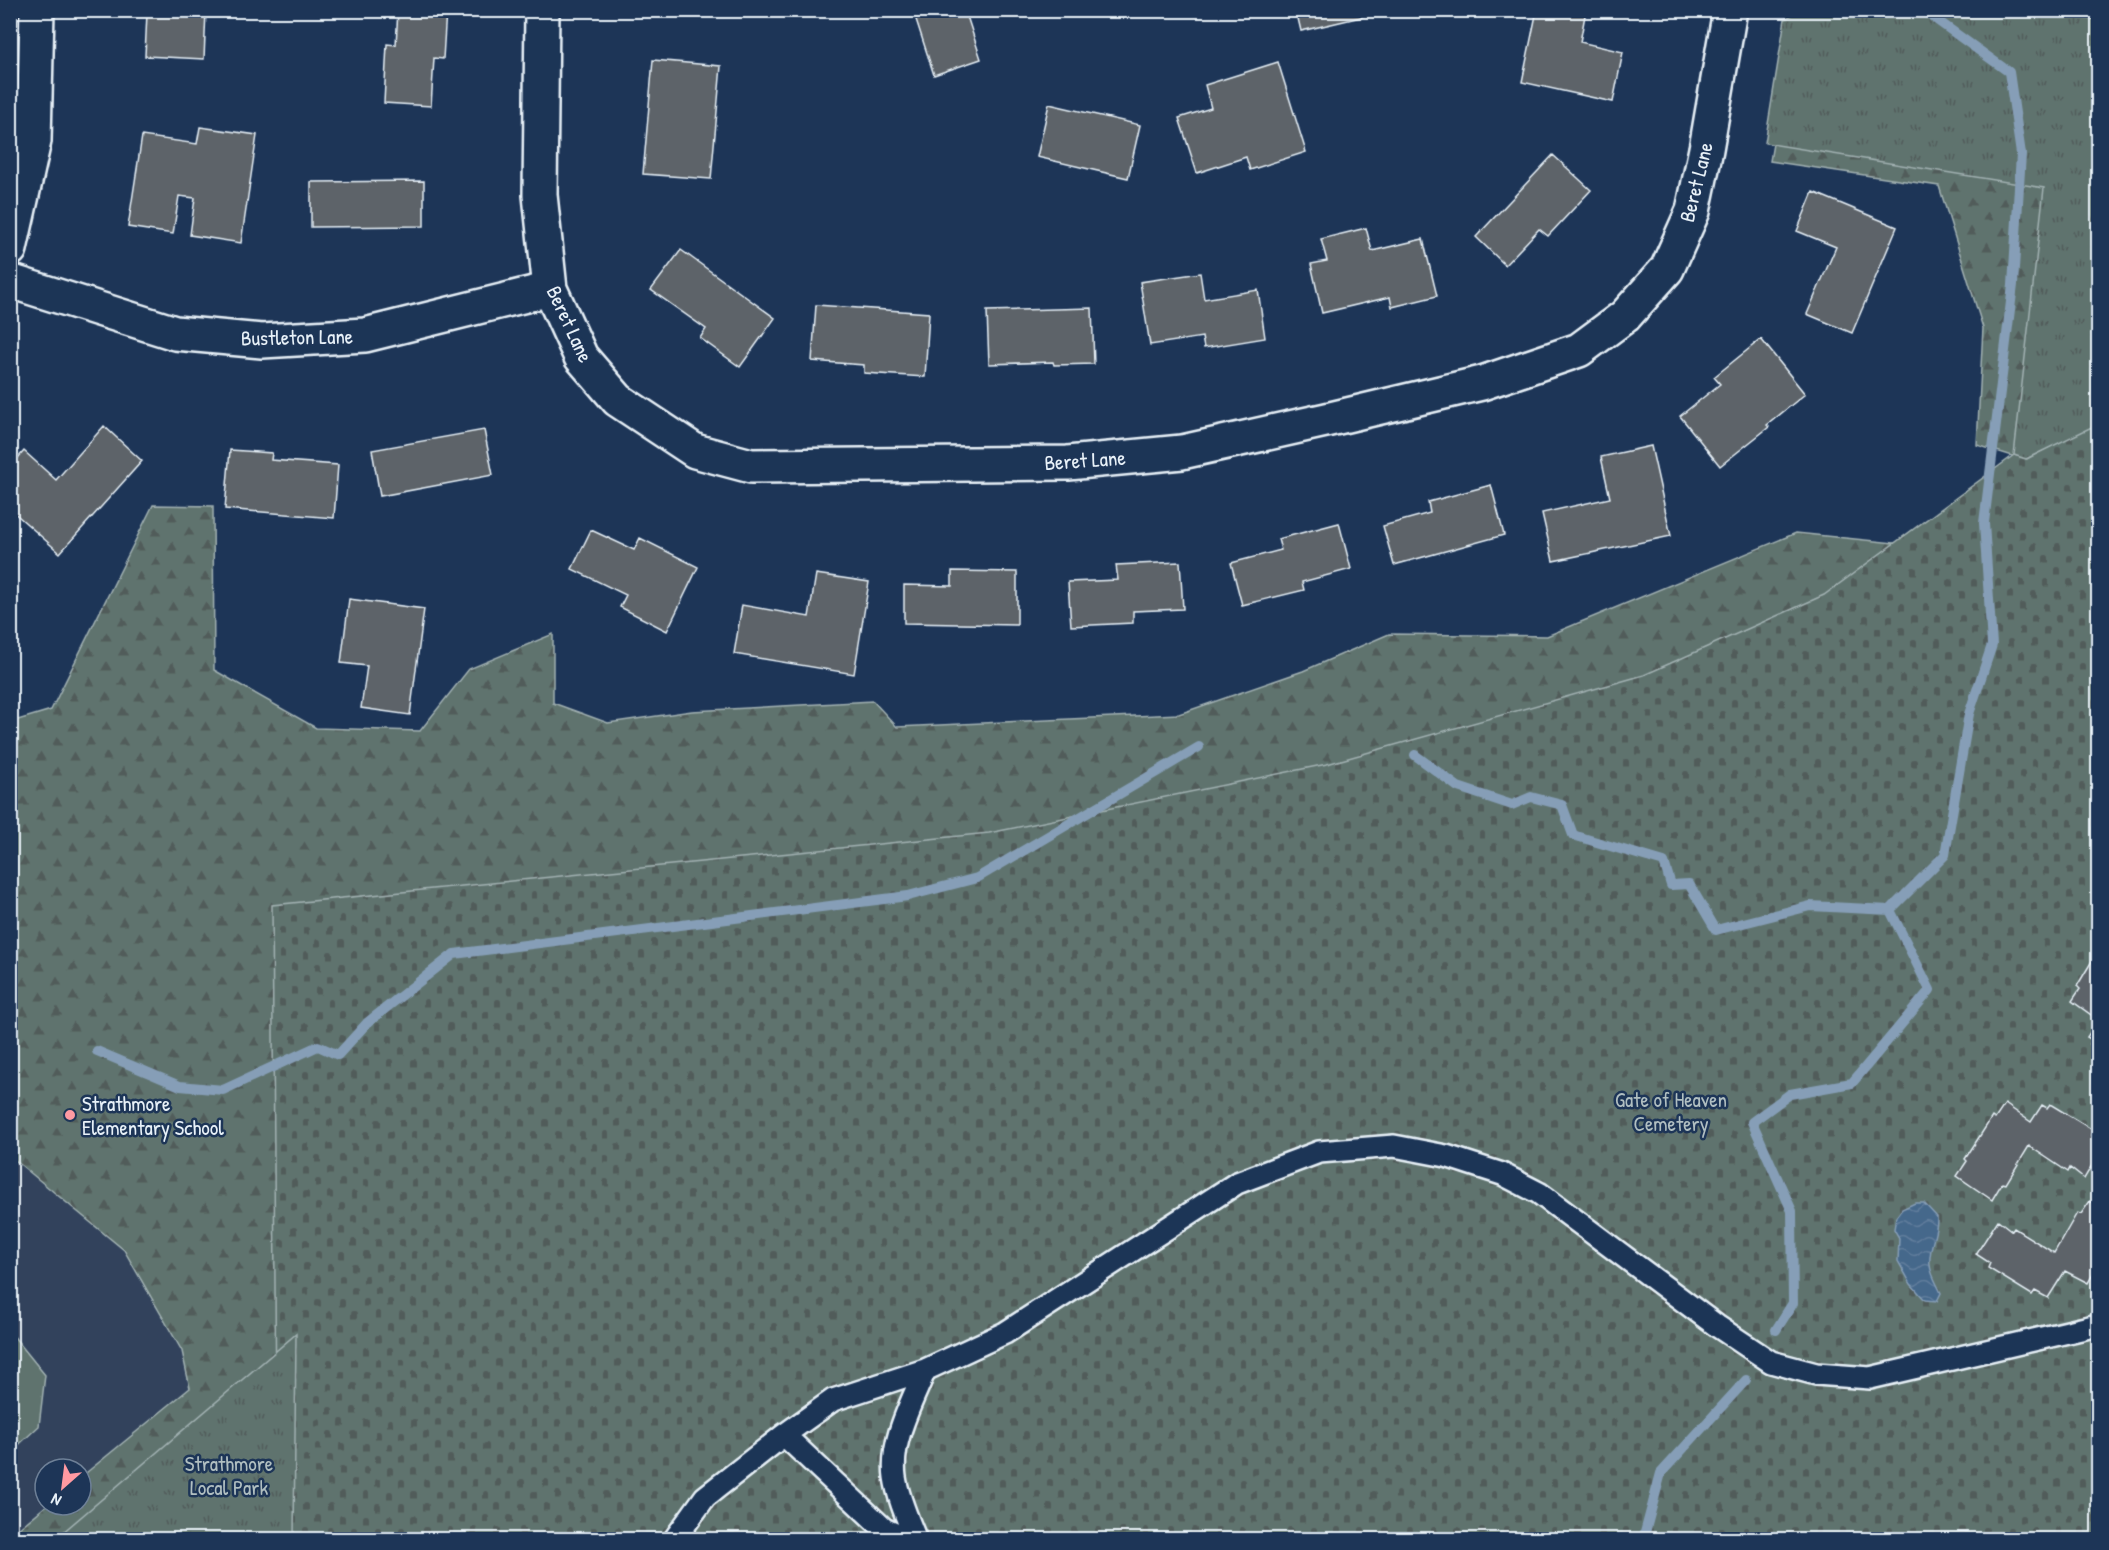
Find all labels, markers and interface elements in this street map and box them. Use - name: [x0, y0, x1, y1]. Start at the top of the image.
- street label: Beret Lane: [1672, 139, 1720, 225]
- street label: Beret Lane: [540, 281, 600, 367]
- street label: Bustleton Lane: [241, 322, 353, 352]
- street label: Beret Lane: [1043, 443, 1127, 477]
- park label: Gate of Heaven Cemetery: [1615, 1085, 1727, 1138]
- place label: Strathmore Elementary School: [82, 1089, 224, 1142]
- marker: Strathmore Elementary School: [63, 1108, 77, 1122]
- park label: Strathmore Local Park: [185, 1449, 273, 1502]
- north arrow: [33, 1457, 93, 1517]
- text: N: [47, 1488, 65, 1512]

